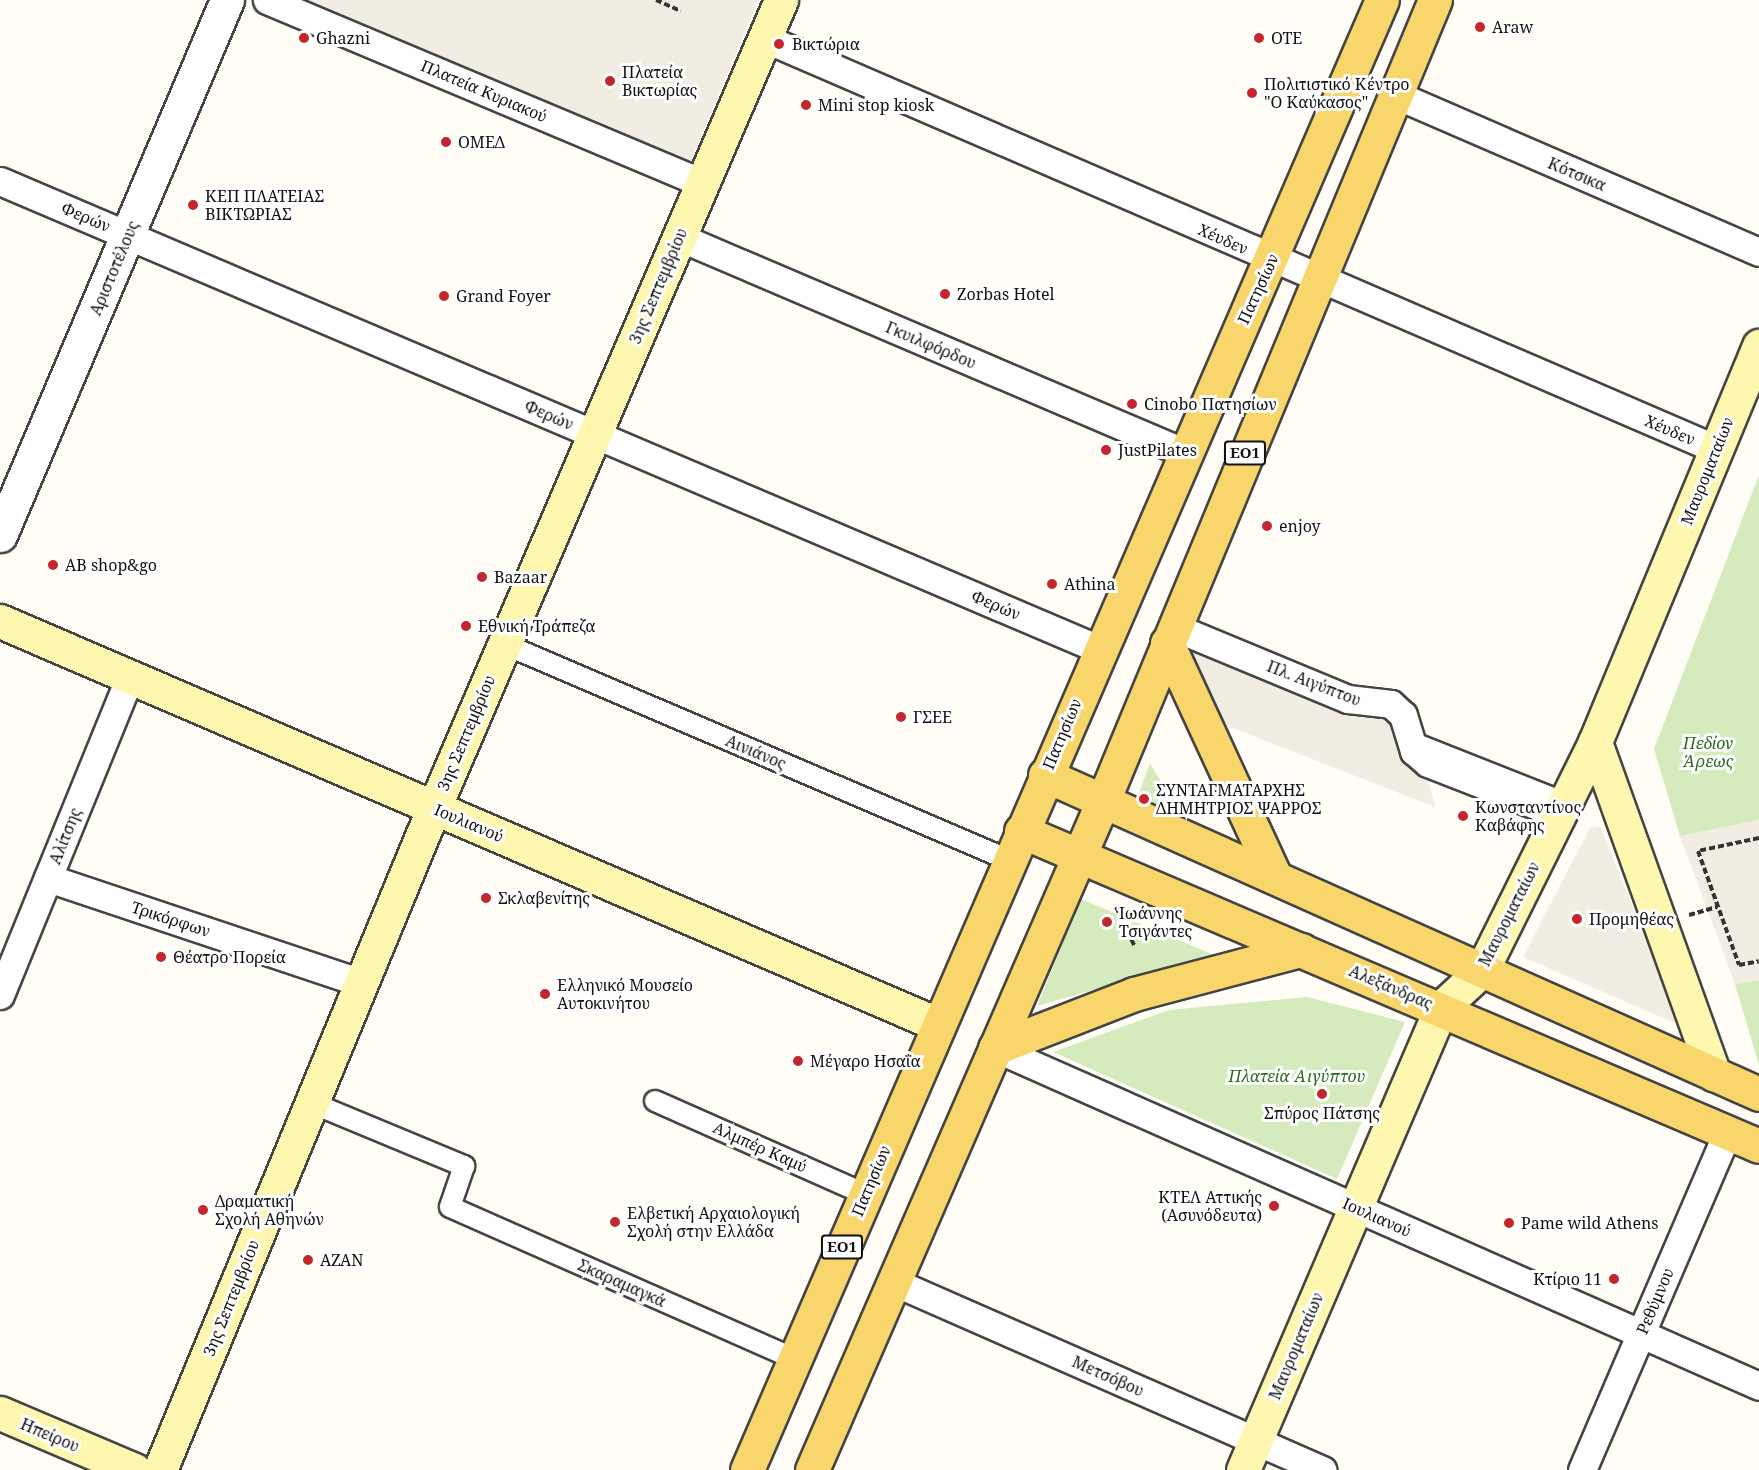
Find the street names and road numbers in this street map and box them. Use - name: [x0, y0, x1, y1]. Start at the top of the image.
- street label: Πλατεία Κυριακού: [418, 56, 550, 126]
- street label: Κότσικα: [1545, 153, 1609, 195]
- street label: Φερών: [59, 198, 113, 236]
- street label: Αριστοτέλους: [85, 218, 143, 318]
- street label: Χέυδεν: [1195, 220, 1251, 258]
- street label: 3ης Σεπτεμβρίου: [625, 225, 691, 347]
- street label: Πατησίων: [1233, 251, 1283, 327]
- street label: Γκυιλφόρδου: [883, 317, 979, 373]
- street label: Φερών: [522, 396, 576, 434]
- street label: Χέυδεν: [1642, 411, 1698, 449]
- street label: Μαυροματαίων: [1677, 414, 1737, 528]
- road number: ΕΟ1: [1222, 441, 1268, 465]
- street label: Φερών: [969, 586, 1023, 624]
- street label: Πλ. Αιγύπτου: [1264, 656, 1364, 710]
- street label: 3ης Σεπτεμβρίου: [433, 672, 499, 794]
- street label: Πατησίων: [1039, 696, 1085, 772]
- street label: Αινιάνος: [723, 731, 789, 773]
- street label: Ιουλιανού: [432, 800, 506, 846]
- street label: Αλίτσης: [45, 805, 85, 867]
- street label: Μαυροματαίων: [1474, 859, 1544, 969]
- street label: Τρικόρφων: [129, 897, 213, 941]
- street label: Αλεξάνδρας: [1346, 961, 1436, 1013]
- street label: Αλμπέρ Καμύ: [710, 1118, 810, 1176]
- street label: Πατησίων: [848, 1143, 894, 1219]
- street label: Ιουλιανού: [1340, 1193, 1414, 1241]
- road number: ΕΟ1: [820, 1235, 864, 1259]
- street label: 3ης Σεπτεμβρίου: [199, 1237, 263, 1359]
- street label: Σκαραμαγκά: [575, 1255, 669, 1311]
- street label: Ρεθύμνου: [1632, 1265, 1678, 1337]
- street label: Μαυροματαίων: [1265, 1290, 1327, 1402]
- street label: Μετσόβου: [1069, 1352, 1147, 1400]
- street label: Ηπείρου: [18, 1414, 82, 1456]

